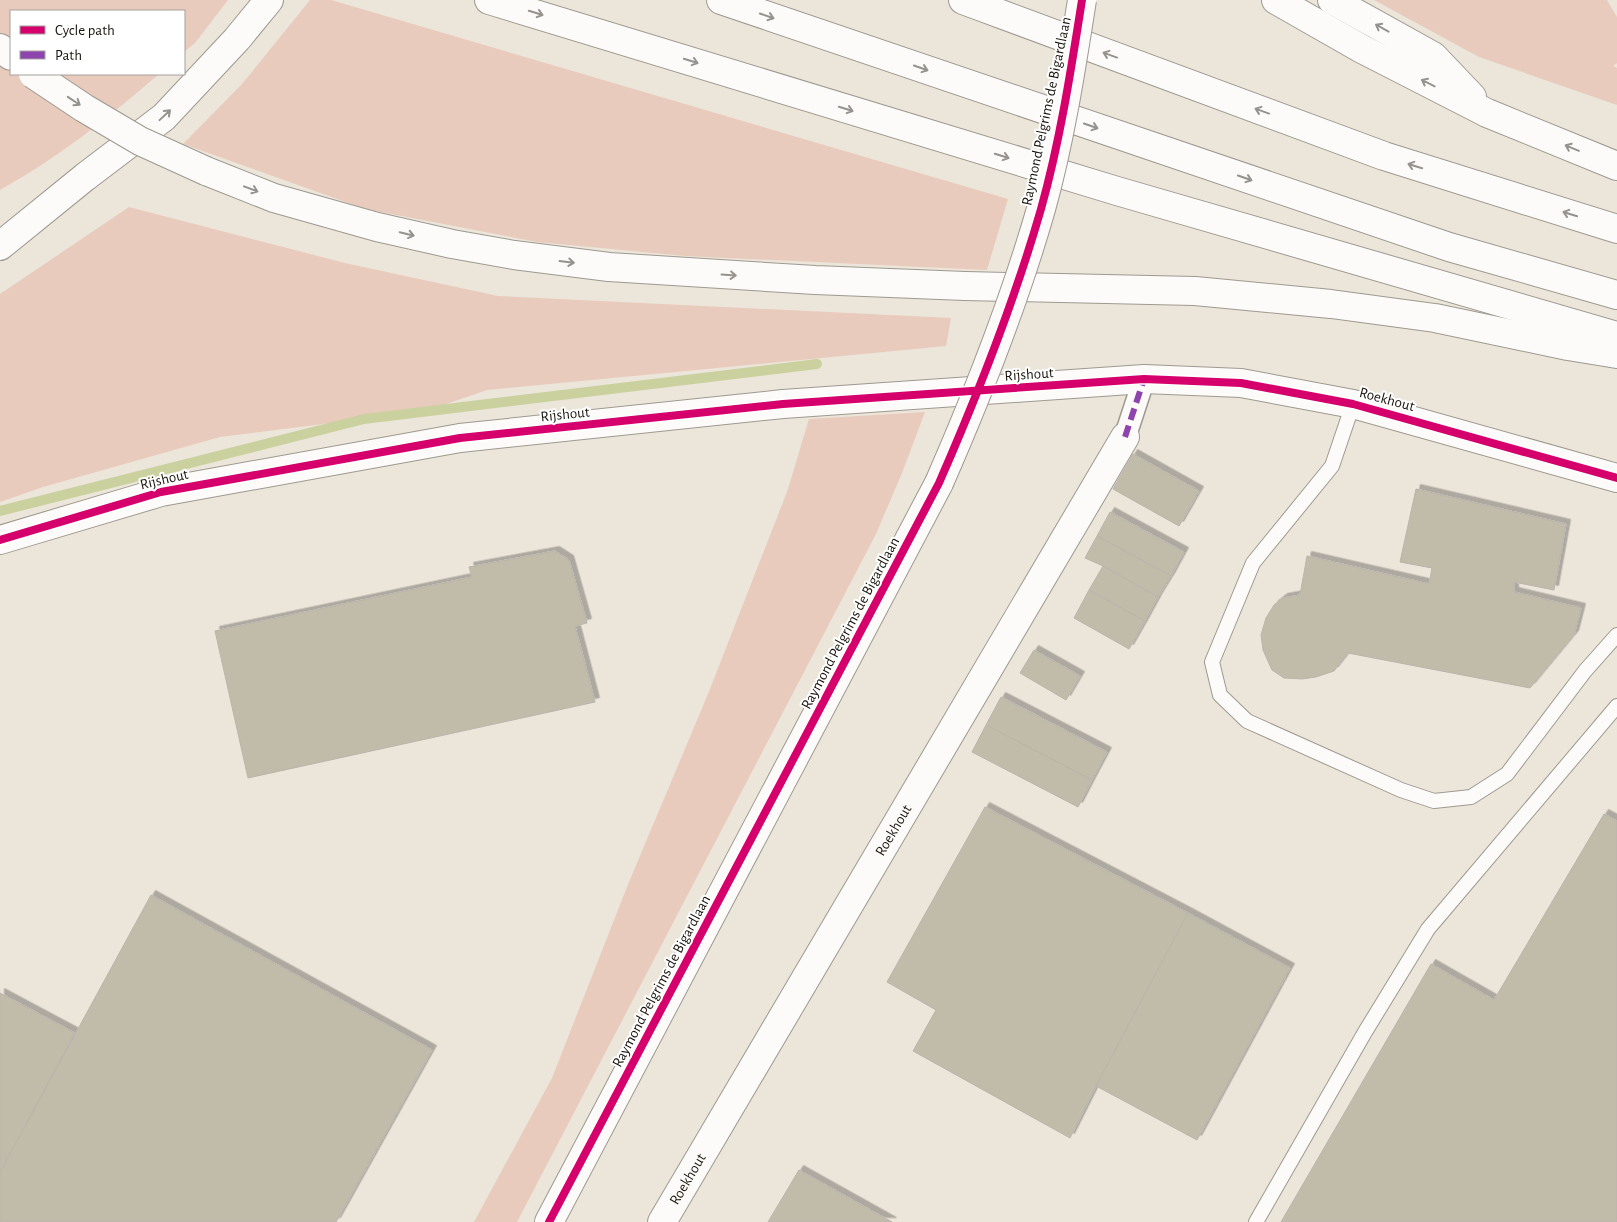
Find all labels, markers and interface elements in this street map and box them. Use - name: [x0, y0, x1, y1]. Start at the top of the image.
- one-way arrow: [527, 9, 543, 19]
- legend: [10, 10, 185, 75]
- one-way arrow: [759, 12, 774, 21]
- street label: Raymond Pelgrims de Bigardlaan: [1019, 15, 1074, 207]
- text: Cycle path: [55, 23, 115, 38]
- one-way arrow: [1375, 23, 1390, 33]
- text: Path: [55, 48, 82, 63]
- one-way arrow: [1103, 50, 1118, 59]
- one-way arrow: [683, 56, 699, 66]
- one-way arrow: [912, 64, 928, 73]
- one-way arrow: [1421, 78, 1436, 87]
- one-way arrow: [66, 96, 80, 106]
- one-way arrow: [838, 104, 854, 114]
- one-way arrow: [1255, 106, 1271, 115]
- one-way arrow: [159, 109, 172, 121]
- one-way arrow: [1083, 122, 1099, 132]
- one-way arrow: [1565, 143, 1580, 153]
- one-way arrow: [993, 152, 1009, 162]
- one-way arrow: [1408, 161, 1424, 171]
- one-way arrow: [1237, 174, 1253, 184]
- one-way arrow: [243, 185, 259, 194]
- one-way arrow: [1563, 209, 1579, 219]
- one-way arrow: [399, 230, 415, 239]
- one-way arrow: [559, 257, 575, 267]
- one-way arrow: [721, 270, 737, 279]
- street label: Rijshout: [1004, 365, 1054, 384]
- street label: Roekhout: [1358, 385, 1416, 414]
- street label: Rijshout: [540, 404, 590, 425]
- street label: Rijshout: [139, 467, 190, 492]
- street label: Raymond Pelgrims de Bigardlaan: [799, 535, 902, 712]
- street label: Roekhout: [873, 802, 915, 859]
- street label: Raymond Pelgrims de Bigardlaan: [610, 893, 713, 1070]
- street label: Roekhout: [667, 1151, 709, 1207]

